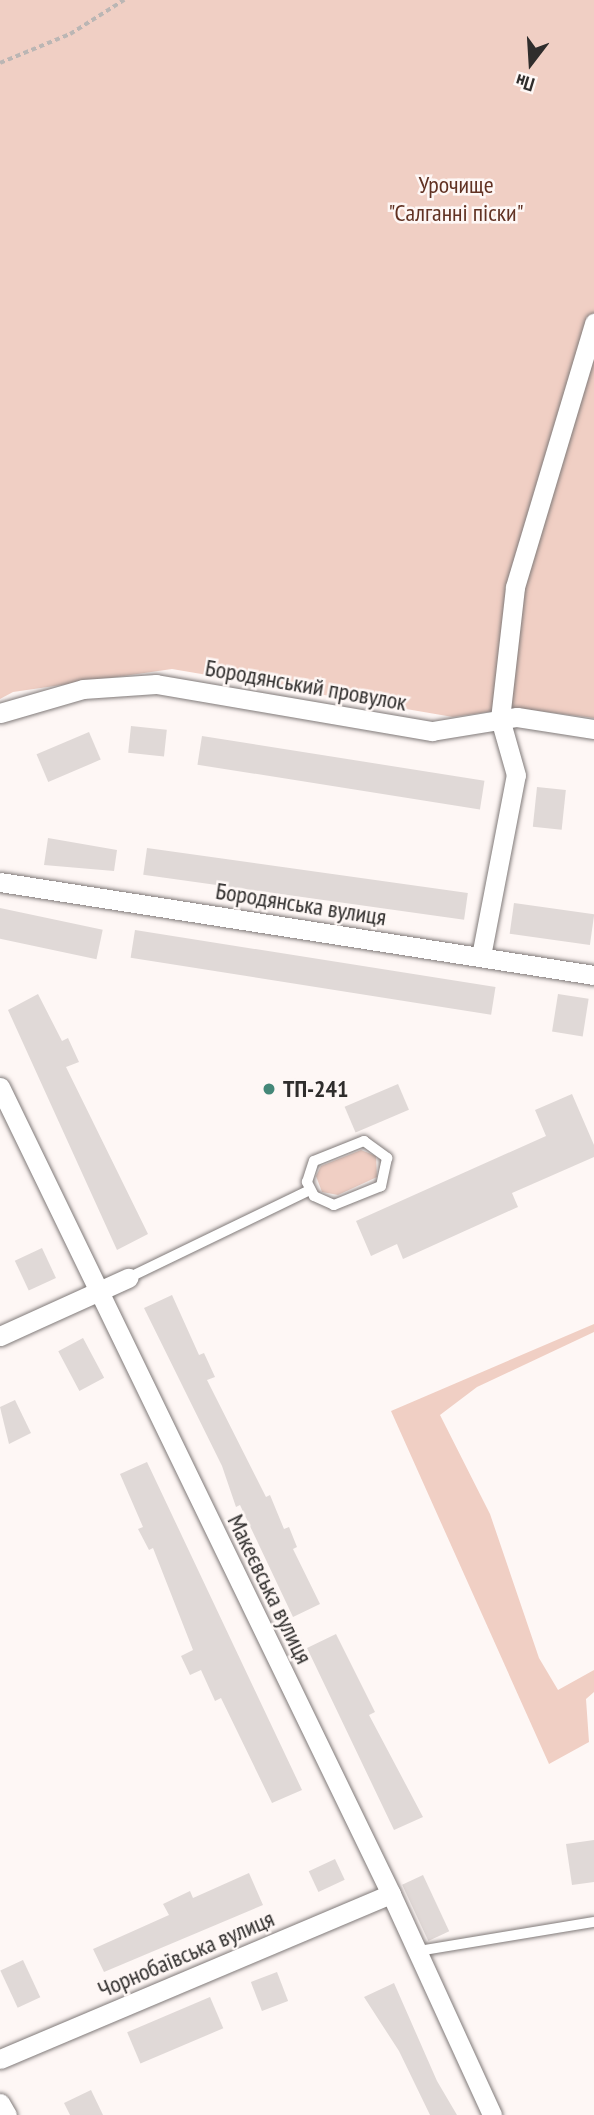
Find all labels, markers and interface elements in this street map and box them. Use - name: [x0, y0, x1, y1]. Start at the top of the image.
- north arrow: [496, 28, 566, 98]
- text: Пн: [513, 69, 537, 97]
- park label: Урочище "Салганні піски": [388, 171, 524, 227]
- street label: Бородянський провулок: [203, 653, 409, 717]
- street label: Бородянська вулиця: [214, 876, 388, 932]
- place label: ТП-241: [283, 1075, 349, 1103]
- marker: ТП-241: [261, 1081, 277, 1097]
- street label: Макеєвська вулиця: [221, 1510, 319, 1668]
- street label: Чорнобаївська вулиця: [94, 1904, 278, 2004]

